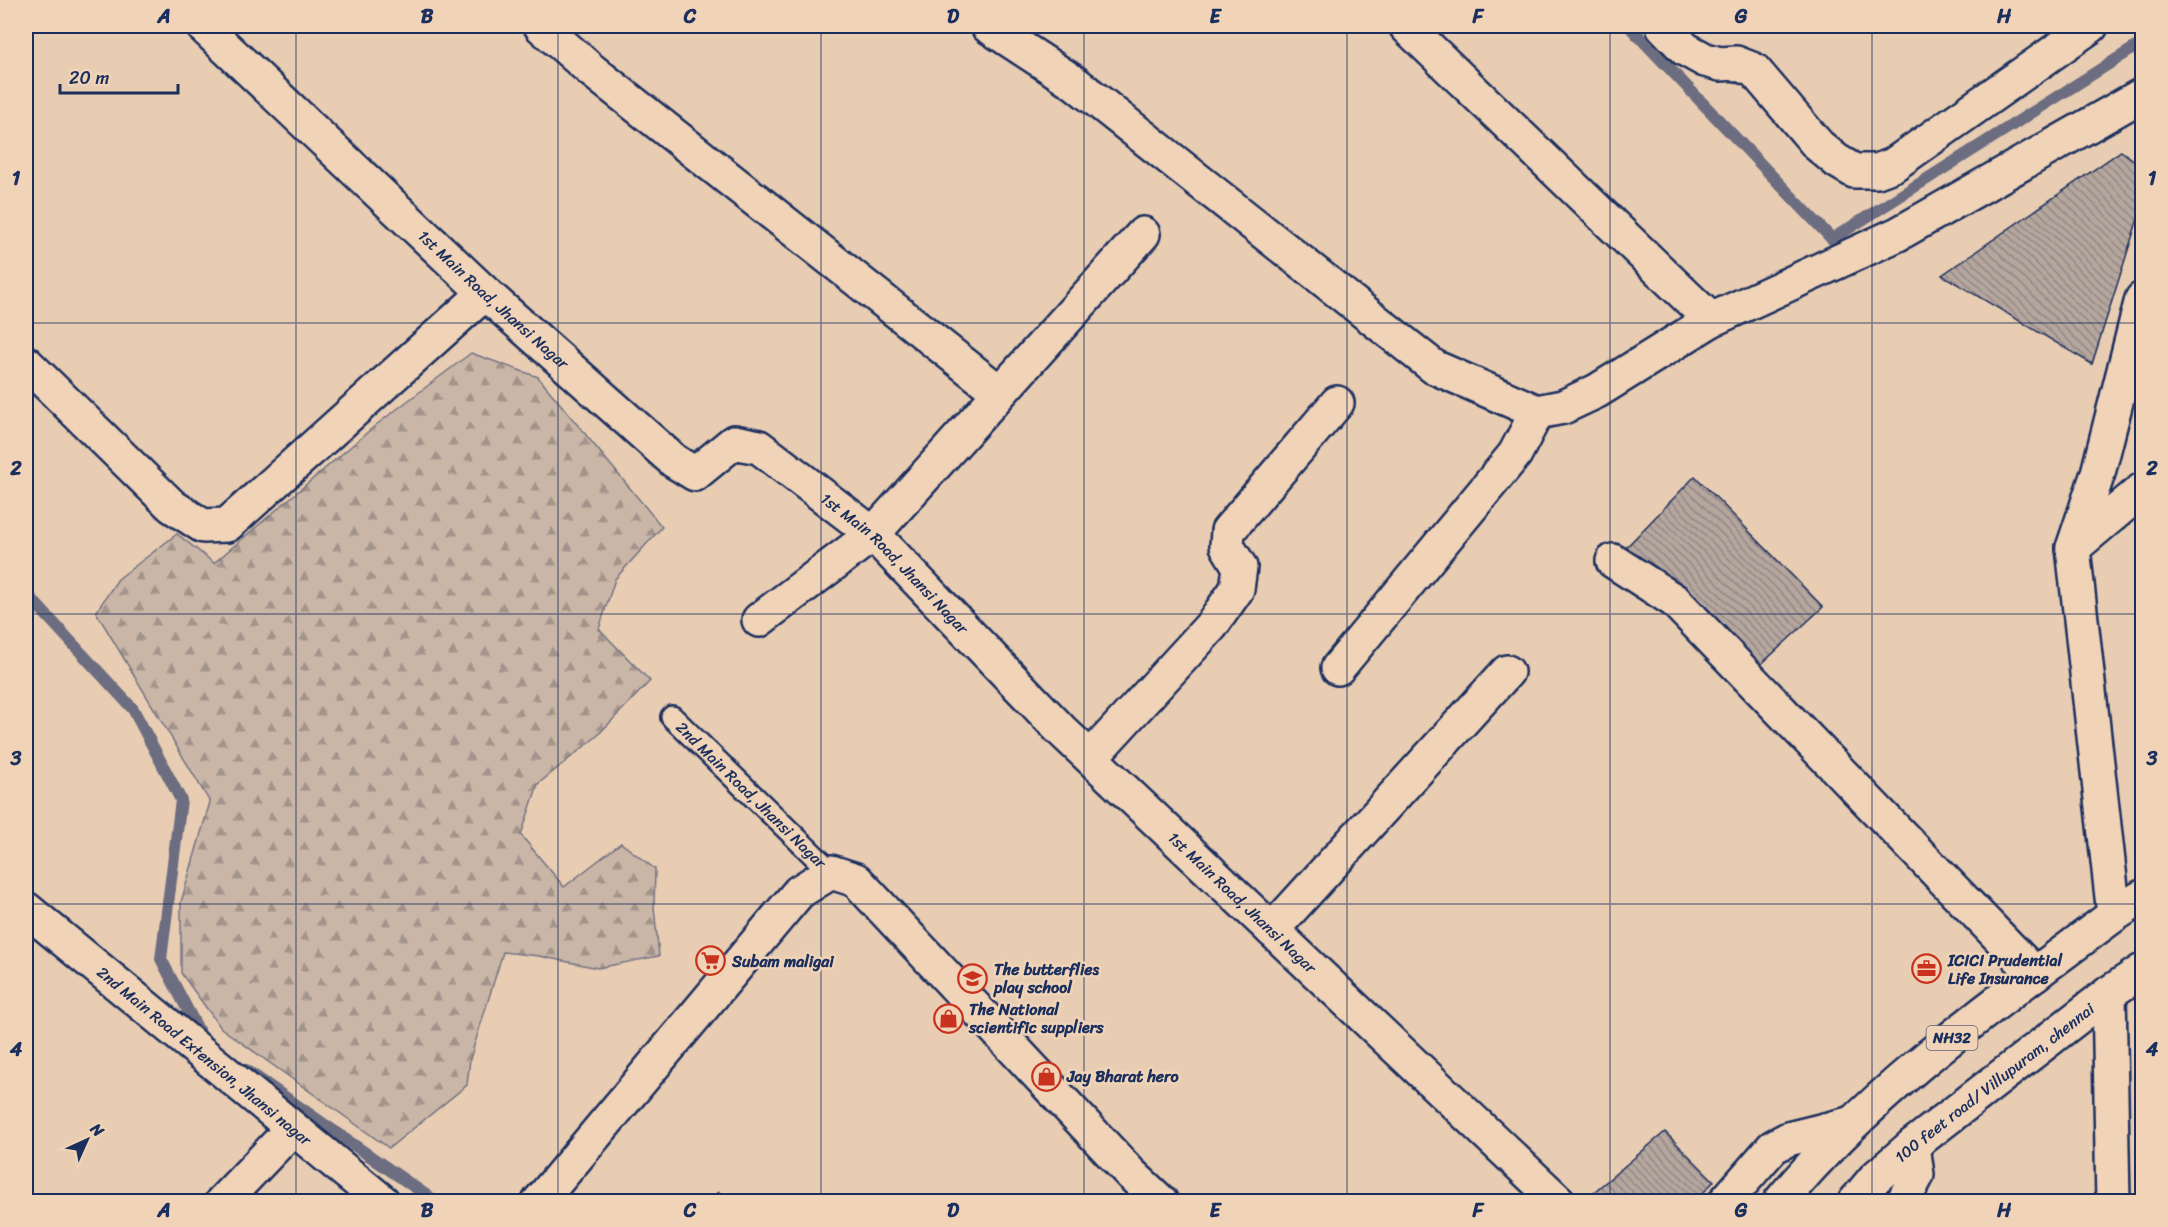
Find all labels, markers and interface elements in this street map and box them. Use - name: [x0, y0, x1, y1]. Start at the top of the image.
- text: A: [156, 0, 171, 34]
- text: B: [421, 0, 434, 34]
- text: C: [683, 0, 697, 34]
- text: D: [947, 0, 960, 34]
- text: E: [1209, 0, 1222, 34]
- text: F: [1472, 0, 1485, 34]
- text: G: [1734, 0, 1748, 34]
- text: H: [1996, 0, 2012, 34]
- scale bar: [60, 57, 178, 95]
- text: 20 m: [69, 62, 109, 94]
- text: 1: [12, 161, 21, 196]
- text: 1: [2148, 161, 2157, 196]
- street label: 1st Main Road, Jhansi Nagar: [411, 222, 577, 378]
- text: 2: [9, 451, 22, 486]
- text: 2: [2145, 451, 2158, 486]
- street label: 1st Main Road, Jhansi Nagar: [814, 485, 977, 642]
- street label: 2nd Main Road, Jhansi Nagar: [669, 714, 835, 877]
- text: 3: [10, 741, 22, 776]
- text: 3: [2146, 741, 2158, 776]
- street label: 1st Main Road, Jhansi Nagar: [1161, 824, 1325, 982]
- supermarket icon: Subam maligai: [695, 945, 727, 977]
- place label: ICICI Prudential Life Insurance: [1947, 946, 2063, 993]
- place label: Subam maligai: [731, 947, 834, 976]
- office icon: ICICI Prudential Life Insurance: [1911, 953, 1943, 985]
- place label: The butterflies play school: [993, 955, 1100, 1002]
- street label: 2nd Main Road Extension, Jhansi nagar: [90, 959, 320, 1154]
- school or university icon: The butterflies play school: [957, 962, 989, 994]
- place label: The National scientific suppliers: [968, 995, 1104, 1042]
- street label: 100 feet road/ Villupuram, chennai: [1888, 995, 2101, 1170]
- shop icon: The National scientific suppliers: [932, 1002, 964, 1034]
- road number: NH32: [1926, 1026, 1978, 1050]
- text: 4: [9, 1032, 23, 1067]
- text: 4: [2145, 1032, 2159, 1067]
- shop icon: Jay Bharat hero: [1030, 1060, 1062, 1092]
- place label: Jay Bharat hero: [1066, 1062, 1180, 1091]
- north arrow: [57, 1110, 117, 1170]
- text: N: [82, 1115, 112, 1145]
- text: A: [156, 1193, 171, 1227]
- text: B: [421, 1193, 434, 1227]
- text: C: [683, 1193, 697, 1227]
- text: D: [947, 1193, 960, 1227]
- text: E: [1209, 1193, 1222, 1227]
- text: F: [1472, 1193, 1485, 1227]
- text: G: [1734, 1193, 1748, 1227]
- text: H: [1996, 1193, 2012, 1227]

